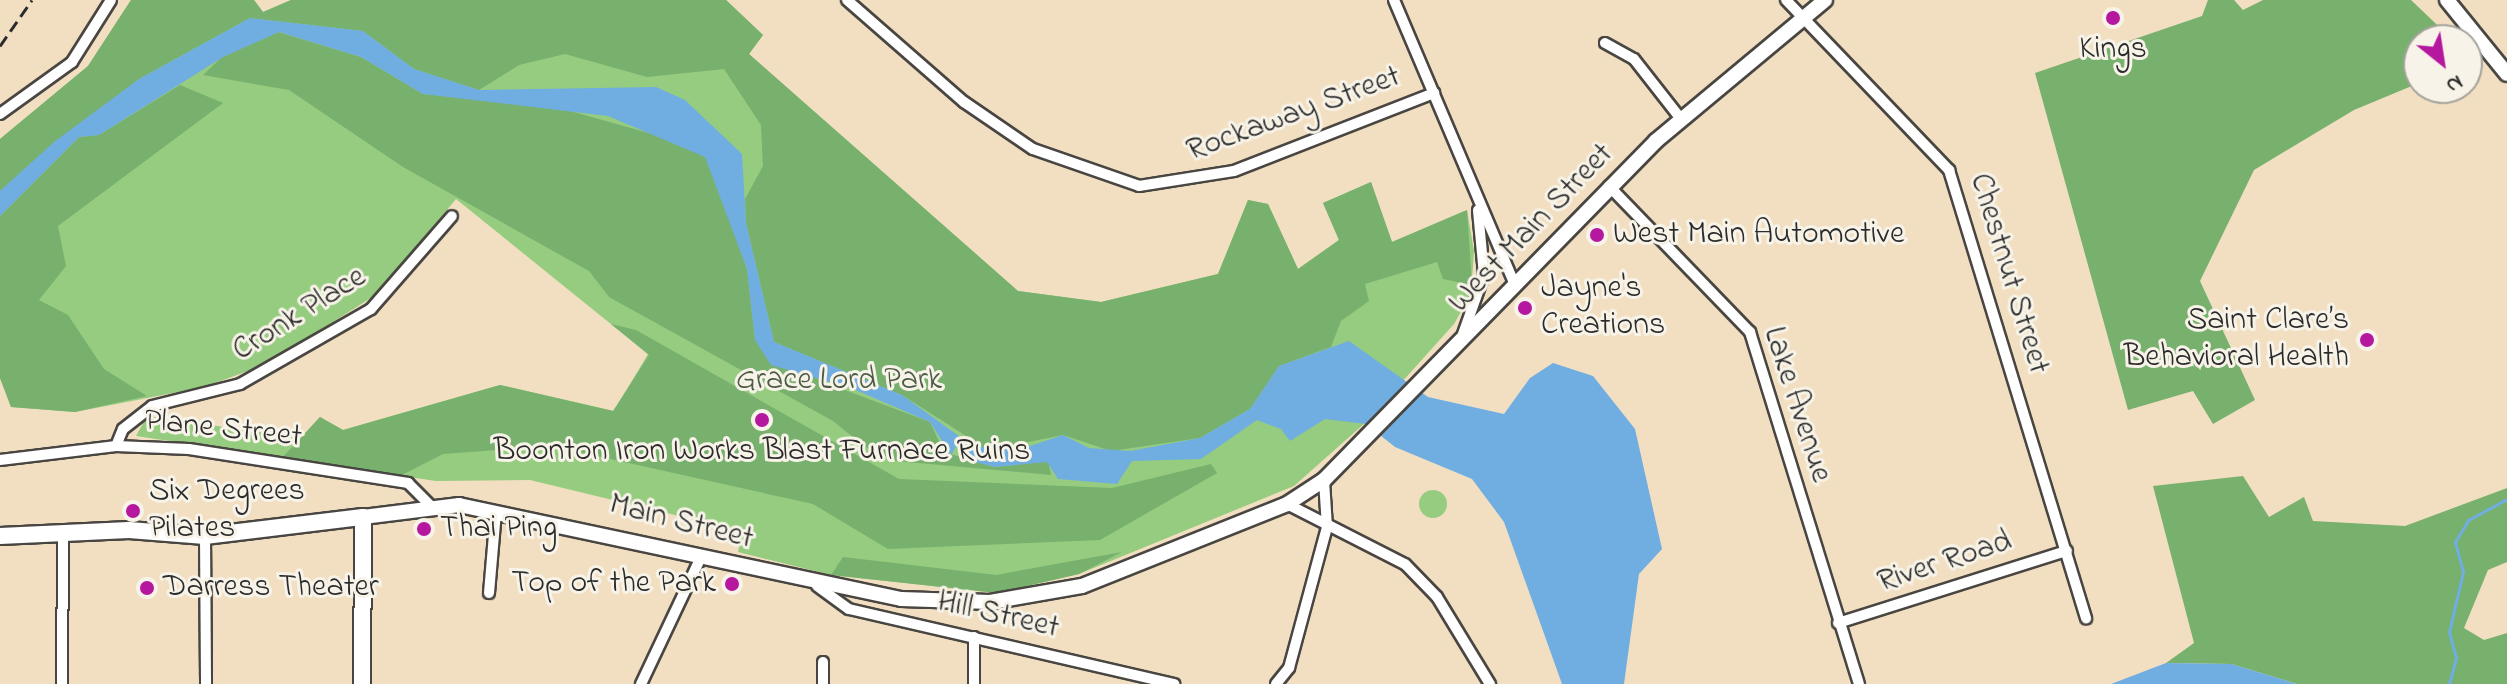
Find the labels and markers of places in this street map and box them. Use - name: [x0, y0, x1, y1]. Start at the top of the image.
- marker: Kings: [2104, 9, 2122, 27]
- place label: Kings: [2079, 31, 2147, 69]
- place label: West Main Automotive: [1613, 216, 1904, 254]
- marker: West Main Automotive: [1588, 226, 1606, 244]
- place label: Jayne's Creations: [1541, 271, 1665, 346]
- marker: Jayne's Creations: [1516, 299, 1534, 317]
- place label: Saint Clare’s Behavioral Health: [2124, 303, 2349, 378]
- marker: Saint Clare’s Behavioral Health: [2356, 329, 2378, 351]
- marker: Boonton Iron Works Blast Furnace Ruins: [753, 411, 771, 429]
- place label: Boonton Iron Works Blast Furnace Ruins: [494, 433, 1030, 471]
- place label: Six Degrees Pilates: [149, 474, 305, 549]
- marker: Six Degrees Pilates: [124, 502, 142, 520]
- place label: Thai Ping: [440, 510, 557, 548]
- marker: Thai Ping: [415, 520, 433, 538]
- place label: Top of the Park: [511, 565, 716, 603]
- place label: Darress Theater: [163, 569, 379, 607]
- marker: Top of the Park: [723, 575, 741, 593]
- marker: Darress Theater: [138, 579, 156, 597]

